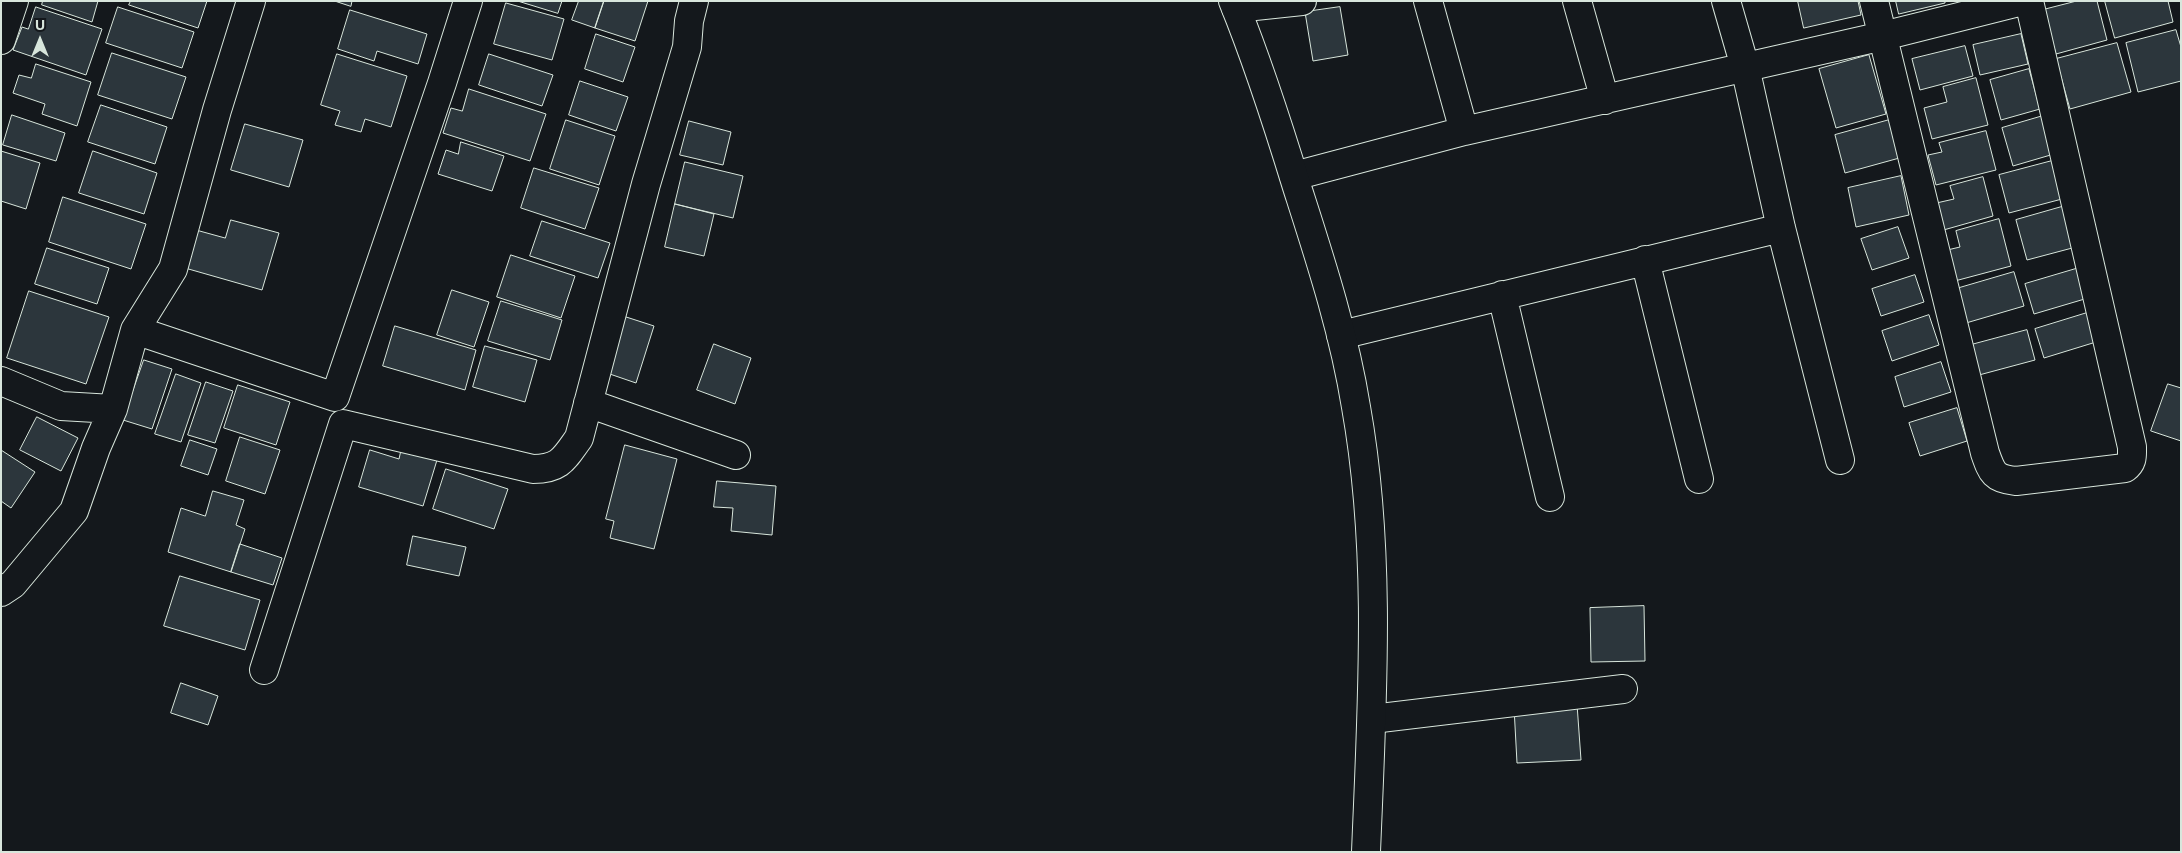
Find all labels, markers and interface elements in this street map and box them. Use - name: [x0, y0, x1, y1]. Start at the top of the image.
- north arrow: [15, 15, 65, 65]
- text: U: [35, 15, 45, 34]

